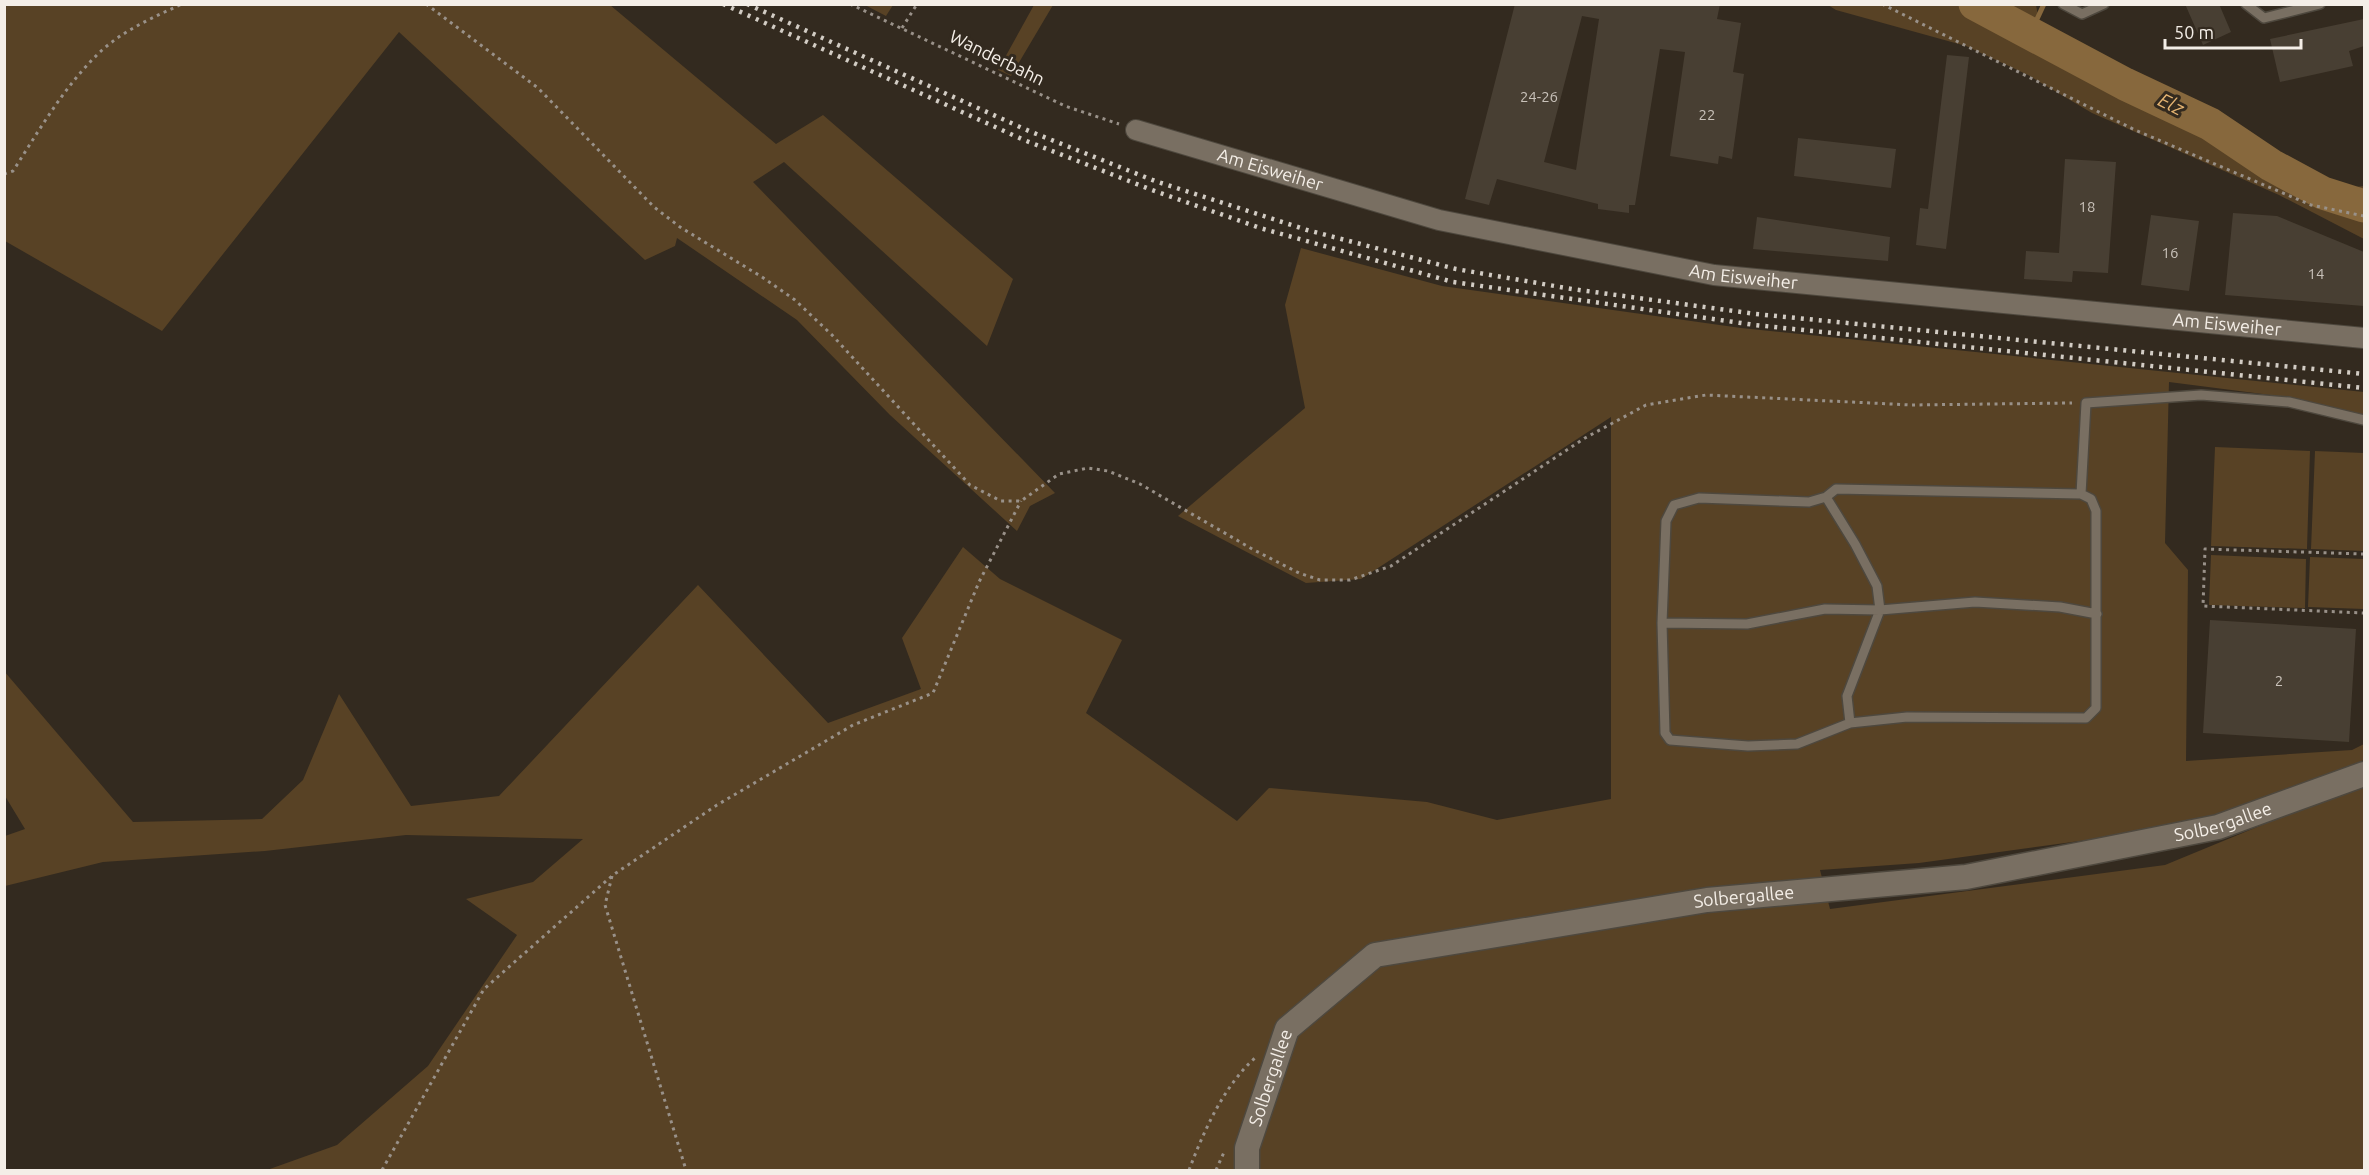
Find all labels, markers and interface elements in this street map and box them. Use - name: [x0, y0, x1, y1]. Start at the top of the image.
- scale bar: [2165, 12, 2302, 50]
- text: 50 m: [2174, 22, 2214, 42]
- street label: Wanderbahn: [947, 25, 1048, 89]
- water label: Elz: [2155, 87, 2189, 120]
- house number: 24-26: [1520, 88, 1558, 105]
- house number: 22: [1699, 106, 1715, 123]
- street label: Am Eisweiher: [1215, 144, 1326, 194]
- house number: 18: [2079, 198, 2095, 215]
- house number: 16: [2162, 244, 2178, 261]
- street label: Am Eisweiher: [1688, 259, 1799, 292]
- house number: 14: [2308, 265, 2324, 282]
- street label: Am Eisweiher: [2172, 309, 2283, 339]
- house number: 2: [2275, 672, 2283, 689]
- street label: Solbergallee: [2172, 797, 2274, 844]
- street label: Solbergallee: [1692, 881, 1795, 911]
- street label: Solbergallee: [1244, 1027, 1295, 1129]

